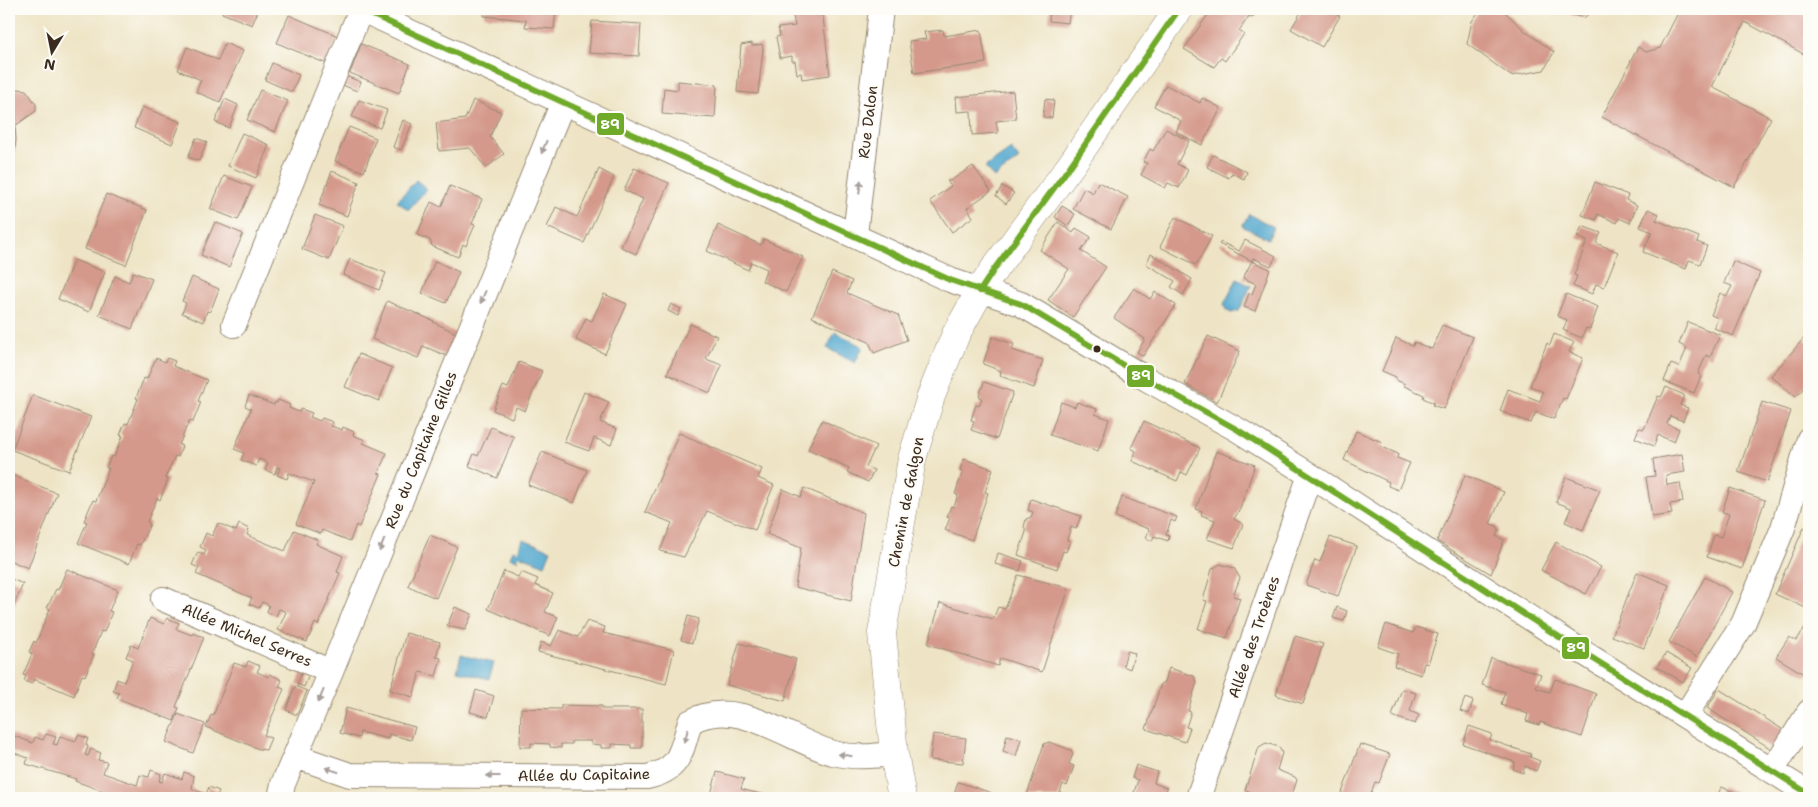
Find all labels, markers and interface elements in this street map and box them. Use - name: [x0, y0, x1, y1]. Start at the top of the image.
- north arrow: [28, 28, 78, 78]
- text: N: [43, 55, 57, 75]
- street label: Rue Dalon: [854, 84, 882, 160]
- line badge: 89: [596, 112, 625, 136]
- text: 89: [600, 115, 620, 133]
- one-way arrow: [540, 140, 548, 155]
- one-way arrow: [856, 179, 864, 195]
- one-way arrow: [479, 290, 486, 305]
- unlabelled marker: [1092, 344, 1102, 354]
- line badge: 89: [1126, 364, 1155, 388]
- text: 89: [1131, 366, 1151, 384]
- street label: Rue du Capitaine Gilles: [380, 368, 462, 532]
- street label: Chemin de Galgon: [884, 435, 928, 569]
- one-way arrow: [378, 538, 386, 552]
- street label: Allée des Troènes: [1224, 573, 1284, 701]
- street label: Allée Michel Serres: [179, 599, 315, 671]
- line badge: 89: [1561, 636, 1590, 660]
- text: 89: [1566, 638, 1586, 656]
- one-way arrow: [316, 689, 324, 703]
- one-way arrow: [681, 729, 689, 744]
- one-way arrow: [837, 750, 853, 758]
- street label: Allée du Capitaine: [518, 764, 650, 786]
- one-way arrow: [324, 765, 339, 773]
- one-way arrow: [485, 772, 501, 780]

